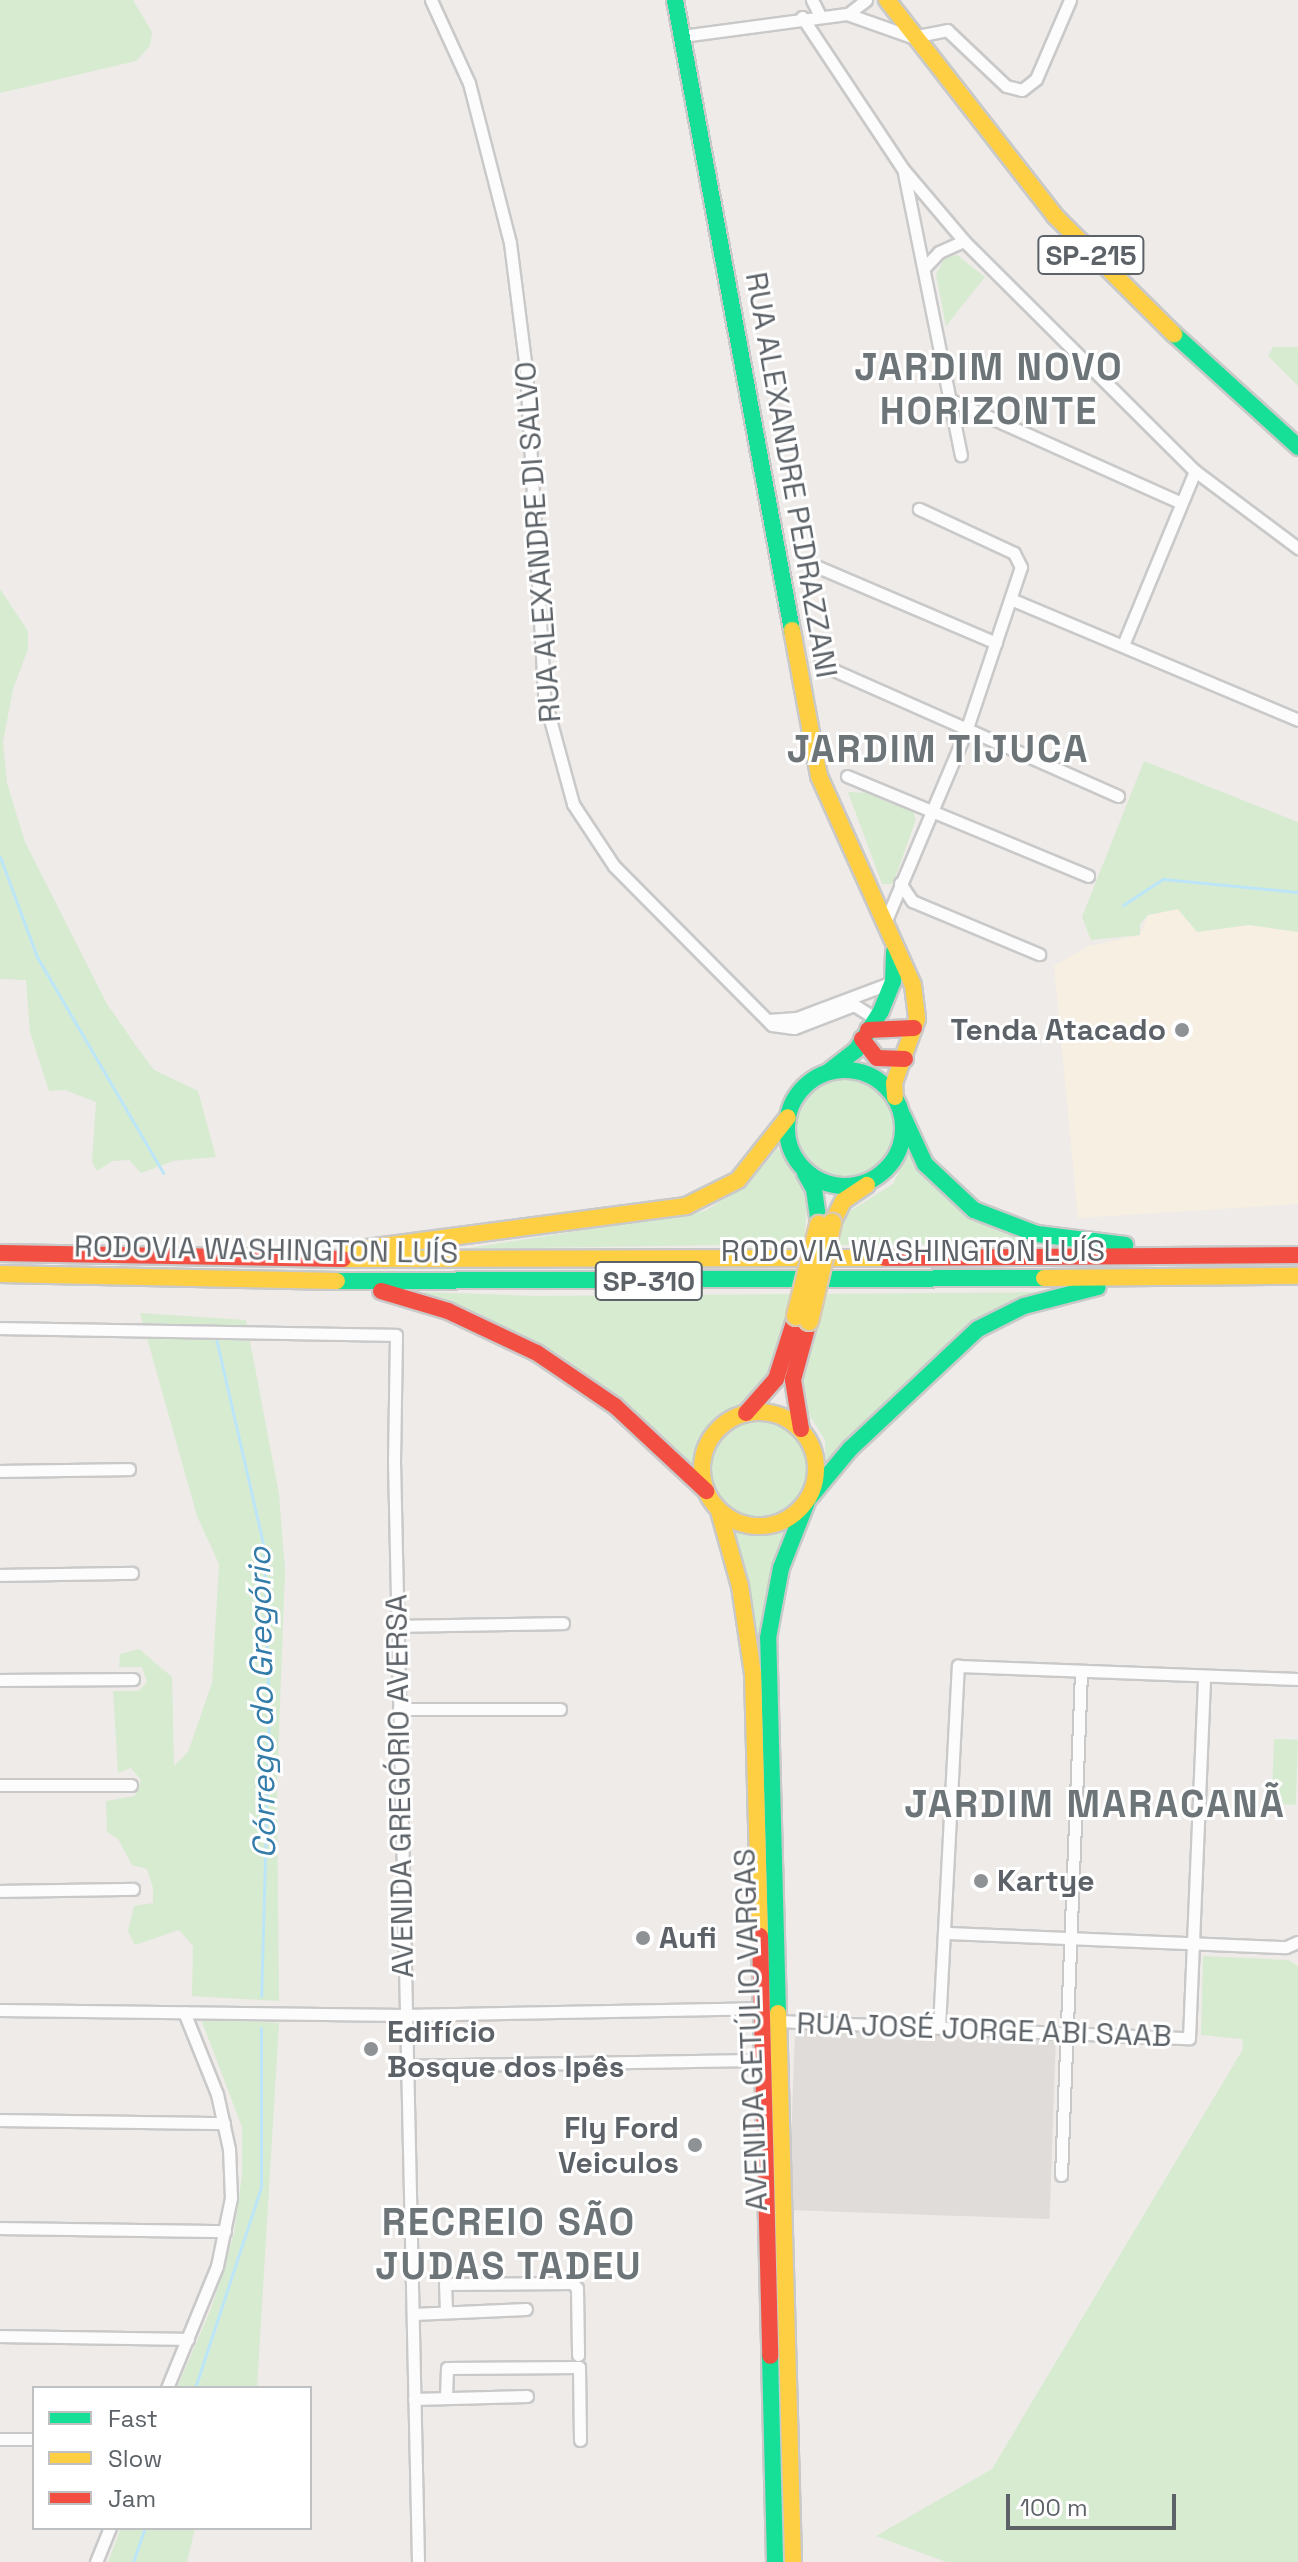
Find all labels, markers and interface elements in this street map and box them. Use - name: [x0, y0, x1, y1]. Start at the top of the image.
- road number: SP-215: [1037, 231, 1145, 279]
- street label: RUA ALEXANDRE PEDRAZZANI: [737, 269, 845, 681]
- district label: JARDIM NOVO HORIZONTE: [854, 345, 1124, 434]
- street label: RUA ALEXANDRE DI SALVO: [507, 360, 569, 724]
- district label: JARDIM TIJUCA: [786, 727, 1090, 773]
- place label: Tenda Atacado: [950, 1012, 1166, 1048]
- marker: Tenda Atacado: [1173, 1021, 1191, 1039]
- street label: RODOVIA WASHINGTON LUÍS: [73, 1229, 459, 1271]
- street label: RODOVIA WASHINGTON LUÍS: [721, 1233, 1105, 1269]
- road number: SP-310: [593, 1257, 705, 1305]
- water label: Córrego do Gregório: [240, 1547, 284, 1859]
- street label: AVENIDA GREGÓRIO AVERSA: [379, 1593, 421, 1979]
- district label: JARDIM MARACANÃ: [904, 1782, 1286, 1828]
- street label: AVENIDA GETÚLIO VARGAS: [727, 1848, 775, 2212]
- place label: Kartye: [997, 1863, 1094, 1899]
- marker: Kartye: [972, 1872, 990, 1890]
- place label: Aufi: [659, 1920, 717, 1956]
- marker: Aufi: [634, 1929, 652, 1947]
- street label: RUA JOSÉ JORGE ABI SAAB: [795, 2005, 1173, 2055]
- place label: Edifício Bosque dos Ipês: [387, 2014, 624, 2084]
- marker: Edifício Bosque dos Ipês: [362, 2040, 380, 2058]
- place label: Fly Ford Veiculos: [558, 2110, 679, 2180]
- marker: Fly Ford Veiculos: [686, 2136, 704, 2154]
- district label: RECREIO SÃO JUDAS TADEU: [375, 2200, 643, 2290]
- legend: [32, 2386, 312, 2530]
- text: Fast: [108, 2403, 158, 2434]
- text: Slow: [108, 2443, 162, 2474]
- scale bar: [1010, 2478, 1180, 2528]
- text: Jam: [108, 2483, 156, 2514]
- text: 100 m: [1020, 2492, 1088, 2523]

